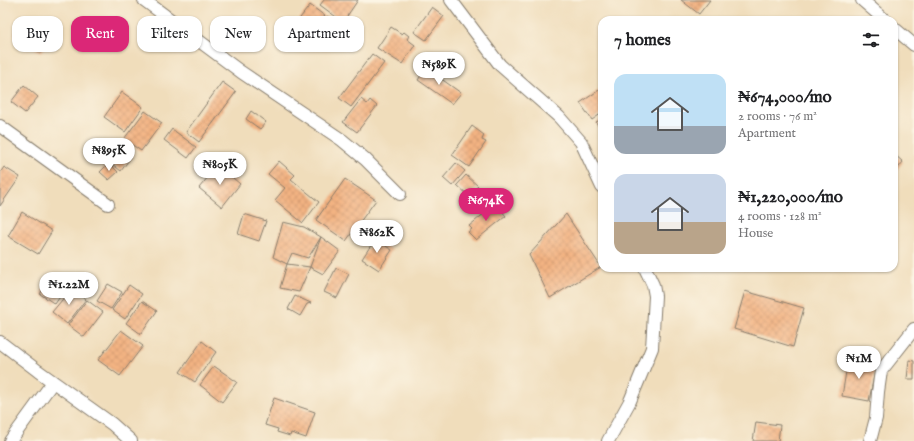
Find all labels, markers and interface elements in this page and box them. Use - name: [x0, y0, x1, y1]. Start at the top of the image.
- chip: Buy: [12, 16, 63, 52]
- chip: Rent: [71, 16, 129, 52]
- chip: Filters: [137, 16, 202, 52]
- chip: New: [210, 16, 266, 52]
- chip: Apartment: [274, 16, 364, 52]
- icon: filters: [860, 29, 882, 51]
- text: 7 homes: [614, 30, 671, 51]
- pin: ₦589K: [411, 52, 467, 86]
- text: ₦589K: [422, 56, 456, 73]
- text: ₦674,000/mo: [738, 87, 832, 108]
- icon: home: [646, 90, 694, 138]
- text: 2 rooms · 76 m²: [738, 108, 817, 125]
- text: Apartment: [738, 125, 796, 142]
- pin: ₦895K: [81, 138, 137, 172]
- text: ₦895K: [92, 142, 126, 159]
- pin: ₦805K: [192, 152, 248, 186]
- text: ₦805K: [203, 156, 237, 173]
- text: ₦1,220,000/mo: [738, 187, 843, 208]
- pin: ₦674K: [458, 188, 514, 222]
- icon: home: [646, 190, 694, 238]
- text: ₦674K: [468, 192, 504, 209]
- text: 4 rooms · 128 m²: [738, 208, 822, 225]
- pin: ₦862K: [349, 220, 405, 254]
- text: ₦862K: [359, 224, 395, 241]
- text: House: [738, 225, 773, 242]
- pin: ₦1.22M: [36, 272, 102, 306]
- text: ₦1.22M: [48, 276, 90, 293]
- pin: ₦1M: [840, 346, 878, 380]
- text: ₦1M: [846, 350, 872, 367]

